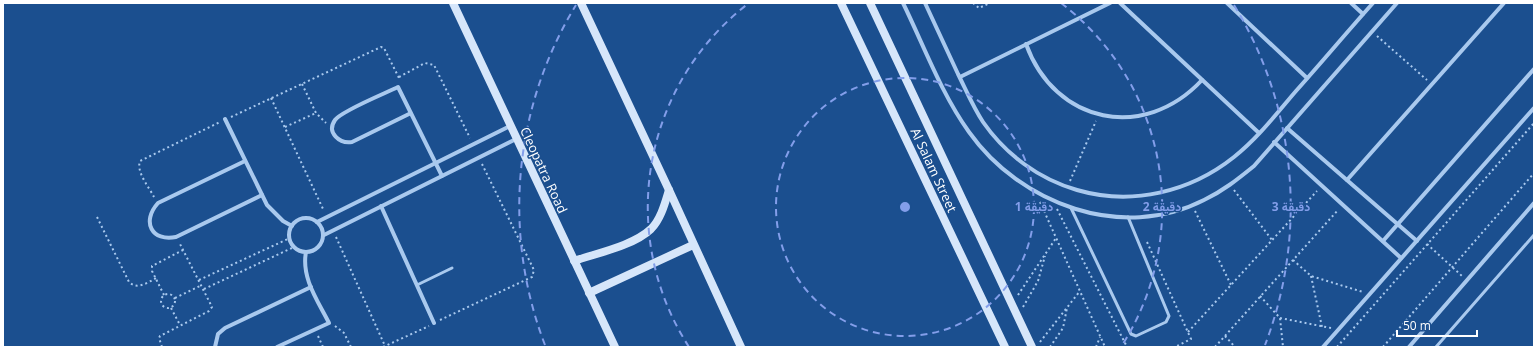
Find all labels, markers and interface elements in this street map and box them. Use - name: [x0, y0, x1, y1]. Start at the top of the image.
- street label: Cleopatra Road: [516, 124, 572, 216]
- street label: Al Salam Street: [907, 125, 962, 216]
- text: 1 دقيقة: [1015, 198, 1053, 215]
- text: 2 دقيقة: [1143, 198, 1181, 215]
- text: 3 دقيقة: [1272, 198, 1310, 215]
- centre of rings: [898, 200, 912, 214]
- scale bar: [1397, 312, 1477, 338]
- text: 50 m: [1403, 317, 1431, 334]

